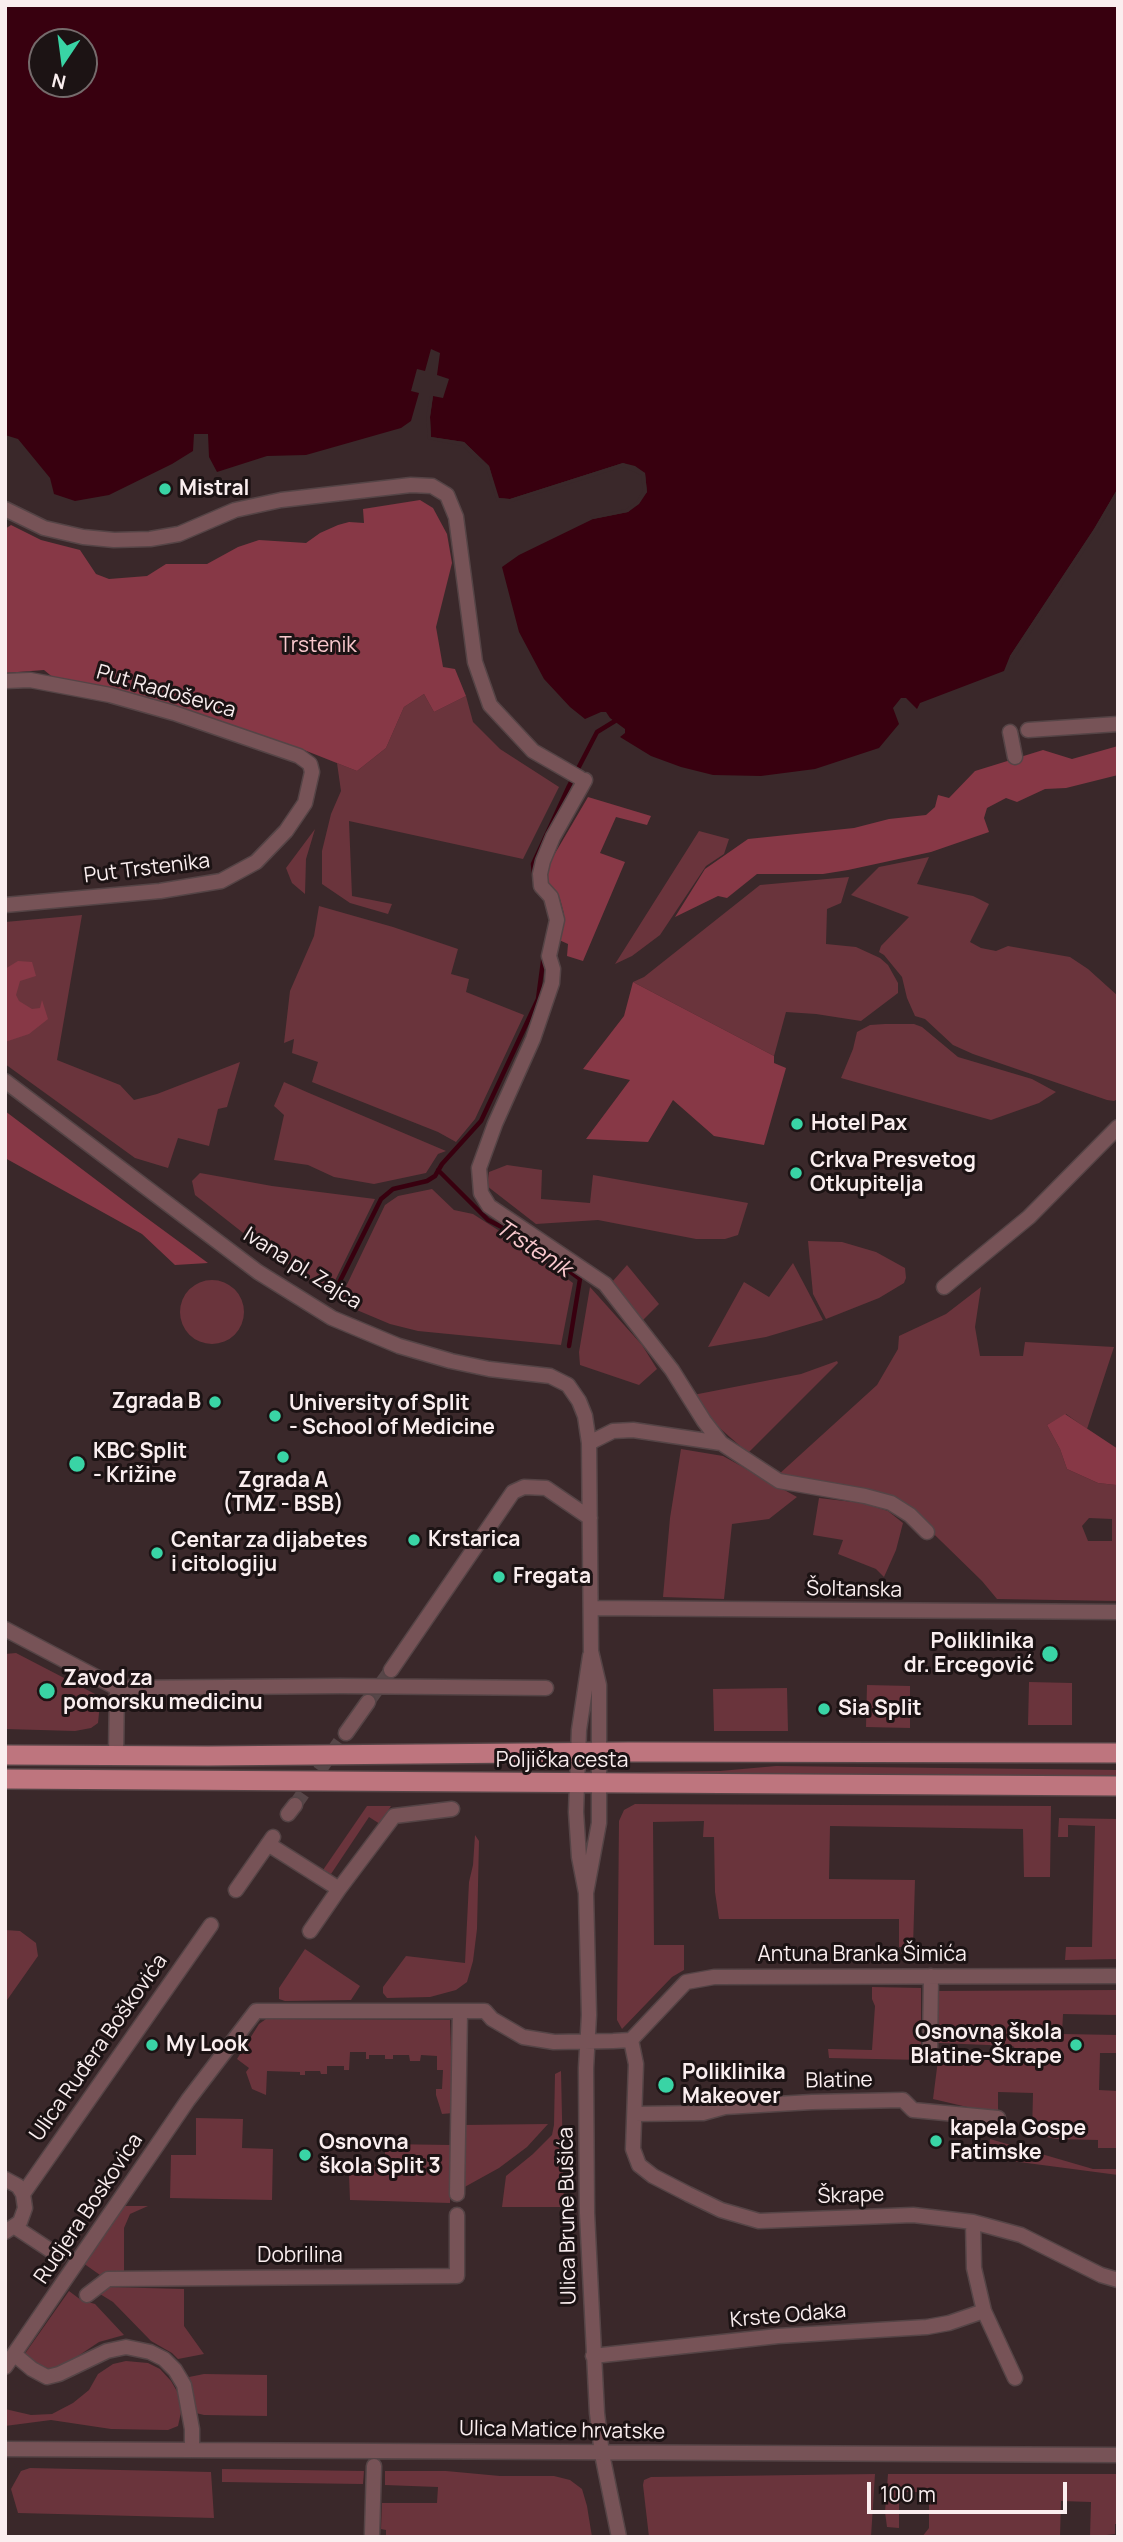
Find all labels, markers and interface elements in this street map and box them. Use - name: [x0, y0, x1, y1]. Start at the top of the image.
- north arrow: [28, 28, 98, 98]
- text: N: [49, 67, 68, 96]
- place label: Mistral: [179, 476, 249, 502]
- marker: Mistral: [157, 481, 173, 497]
- park label: Trstenik: [279, 633, 357, 659]
- street label: Put Radoševca: [93, 660, 239, 724]
- street label: Put Trstenika: [83, 849, 211, 889]
- place label: Hotel Pax: [811, 1111, 907, 1137]
- marker: Hotel Pax: [789, 1116, 805, 1132]
- place label: Crkva Presvetog Otkupitelja: [810, 1148, 976, 1198]
- marker: Crkva Presvetog Otkupitelja: [788, 1165, 804, 1181]
- water label: Trstenik: [490, 1214, 576, 1284]
- street label: Ivana pl. Zajca: [238, 1223, 366, 1315]
- place label: Zgrada B: [111, 1389, 201, 1415]
- place label: University of Split - School of Medicine: [289, 1391, 495, 1441]
- marker: Zgrada B: [207, 1394, 223, 1410]
- marker: University of Split - School of Medicine: [267, 1408, 283, 1424]
- place label: KBC Split - Križine: [93, 1439, 187, 1489]
- marker: Zgrada A (TMZ - BSB): [275, 1449, 291, 1465]
- marker: KBC Split - Križine: [67, 1454, 87, 1474]
- place label: Zgrada A (TMZ - BSB): [222, 1468, 344, 1518]
- place label: Krstarica: [428, 1527, 520, 1553]
- place label: Centar za dijabetes i citologiju: [171, 1528, 368, 1578]
- marker: Krstarica: [406, 1532, 422, 1548]
- marker: Centar za dijabetes i citologiju: [149, 1545, 165, 1561]
- place label: Fregata: [513, 1564, 591, 1590]
- marker: Fregata: [491, 1569, 507, 1585]
- street label: Šoltanska: [806, 1577, 902, 1603]
- place label: Poliklinika dr. Ercegović: [904, 1629, 1034, 1679]
- marker: Poliklinika dr. Ercegović: [1040, 1644, 1060, 1664]
- place label: Zavod za pomorsku medicinu: [63, 1666, 263, 1716]
- marker: Zavod za pomorsku medicinu: [37, 1681, 57, 1701]
- place label: Sia Split: [838, 1696, 922, 1722]
- marker: Sia Split: [816, 1701, 832, 1717]
- street label: Poljička cesta: [496, 1748, 628, 1774]
- street label: Antuna Branka Šimića: [757, 1942, 967, 1968]
- street label: Ulica Ruđera Boškovića: [25, 1950, 173, 2146]
- place label: Osnovna škola Blatine-Škrape: [910, 2020, 1062, 2070]
- place label: My Look: [166, 2032, 248, 2058]
- marker: My Look: [144, 2037, 160, 2053]
- marker: Osnovna škola Blatine-Škrape: [1068, 2037, 1084, 2053]
- place label: Poliklinika Makeover: [682, 2060, 785, 2110]
- street label: Blatine: [805, 2068, 873, 2094]
- marker: Poliklinika Makeover: [656, 2075, 676, 2095]
- place label: kapela Gospe Fatimske: [950, 2116, 1086, 2166]
- street label: Ulica Brune Bušića: [554, 2127, 582, 2305]
- street label: Rudjera Boskovica: [29, 2129, 149, 2289]
- place label: Osnovna škola Split 3: [319, 2130, 441, 2180]
- marker: kapela Gospe Fatimske: [928, 2133, 944, 2149]
- marker: Osnovna škola Split 3: [297, 2147, 313, 2163]
- street label: Škrape: [817, 2182, 885, 2210]
- street label: Dobrilina: [257, 2243, 343, 2269]
- street label: Krste Odaka: [729, 2298, 847, 2334]
- street label: Ulica Matice hrvatske: [459, 2417, 665, 2445]
- scale bar: [871, 2468, 1070, 2512]
- text: 100 m: [880, 2480, 936, 2508]

